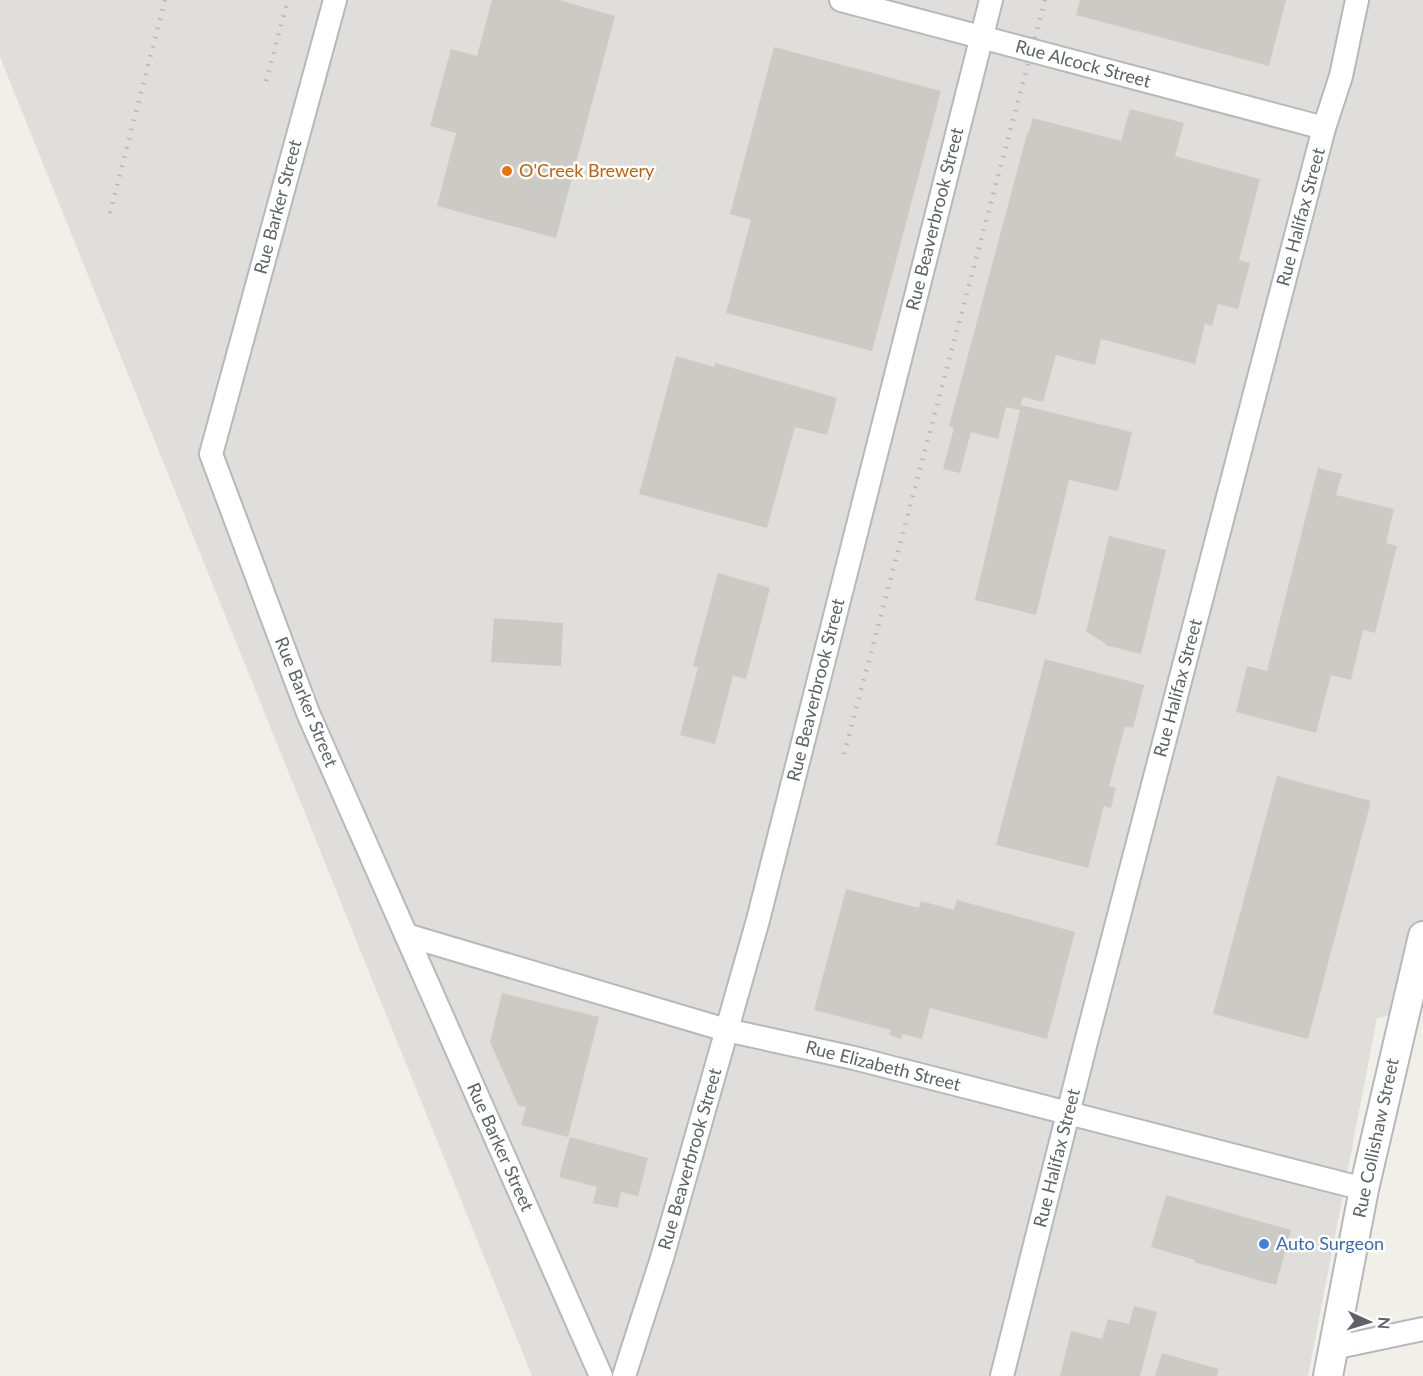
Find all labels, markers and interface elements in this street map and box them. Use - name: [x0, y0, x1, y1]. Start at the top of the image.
- street label: Rue Alcock Street: [1013, 34, 1154, 92]
- street label: Rue Beaverbrook Street: [901, 124, 968, 312]
- street label: Rue Barker Street: [249, 137, 306, 276]
- street label: Rue Halifax Street: [1271, 145, 1329, 288]
- place label: O'Creek Brewery: [519, 159, 655, 181]
- marker: O'Creek Brewery: [500, 164, 514, 178]
- street label: Rue Beaverbrook Street: [782, 595, 849, 783]
- street label: Rue Halifax Street: [1148, 616, 1206, 759]
- street label: Rue Barker Street: [271, 633, 343, 770]
- street label: Rue Elizabeth Street: [803, 1035, 964, 1095]
- street label: Rue Collishaw Street: [1347, 1056, 1403, 1220]
- street label: Rue Beaverbrook Street: [653, 1065, 726, 1252]
- street label: Rue Barker Street: [463, 1079, 539, 1215]
- street label: Rue Halifax Street: [1028, 1086, 1084, 1229]
- place label: Auto Surgeon: [1276, 1232, 1384, 1254]
- marker: Auto Surgeon: [1257, 1237, 1271, 1251]
- north arrow: [1339, 1292, 1399, 1352]
- text: N: [1375, 1316, 1394, 1330]

